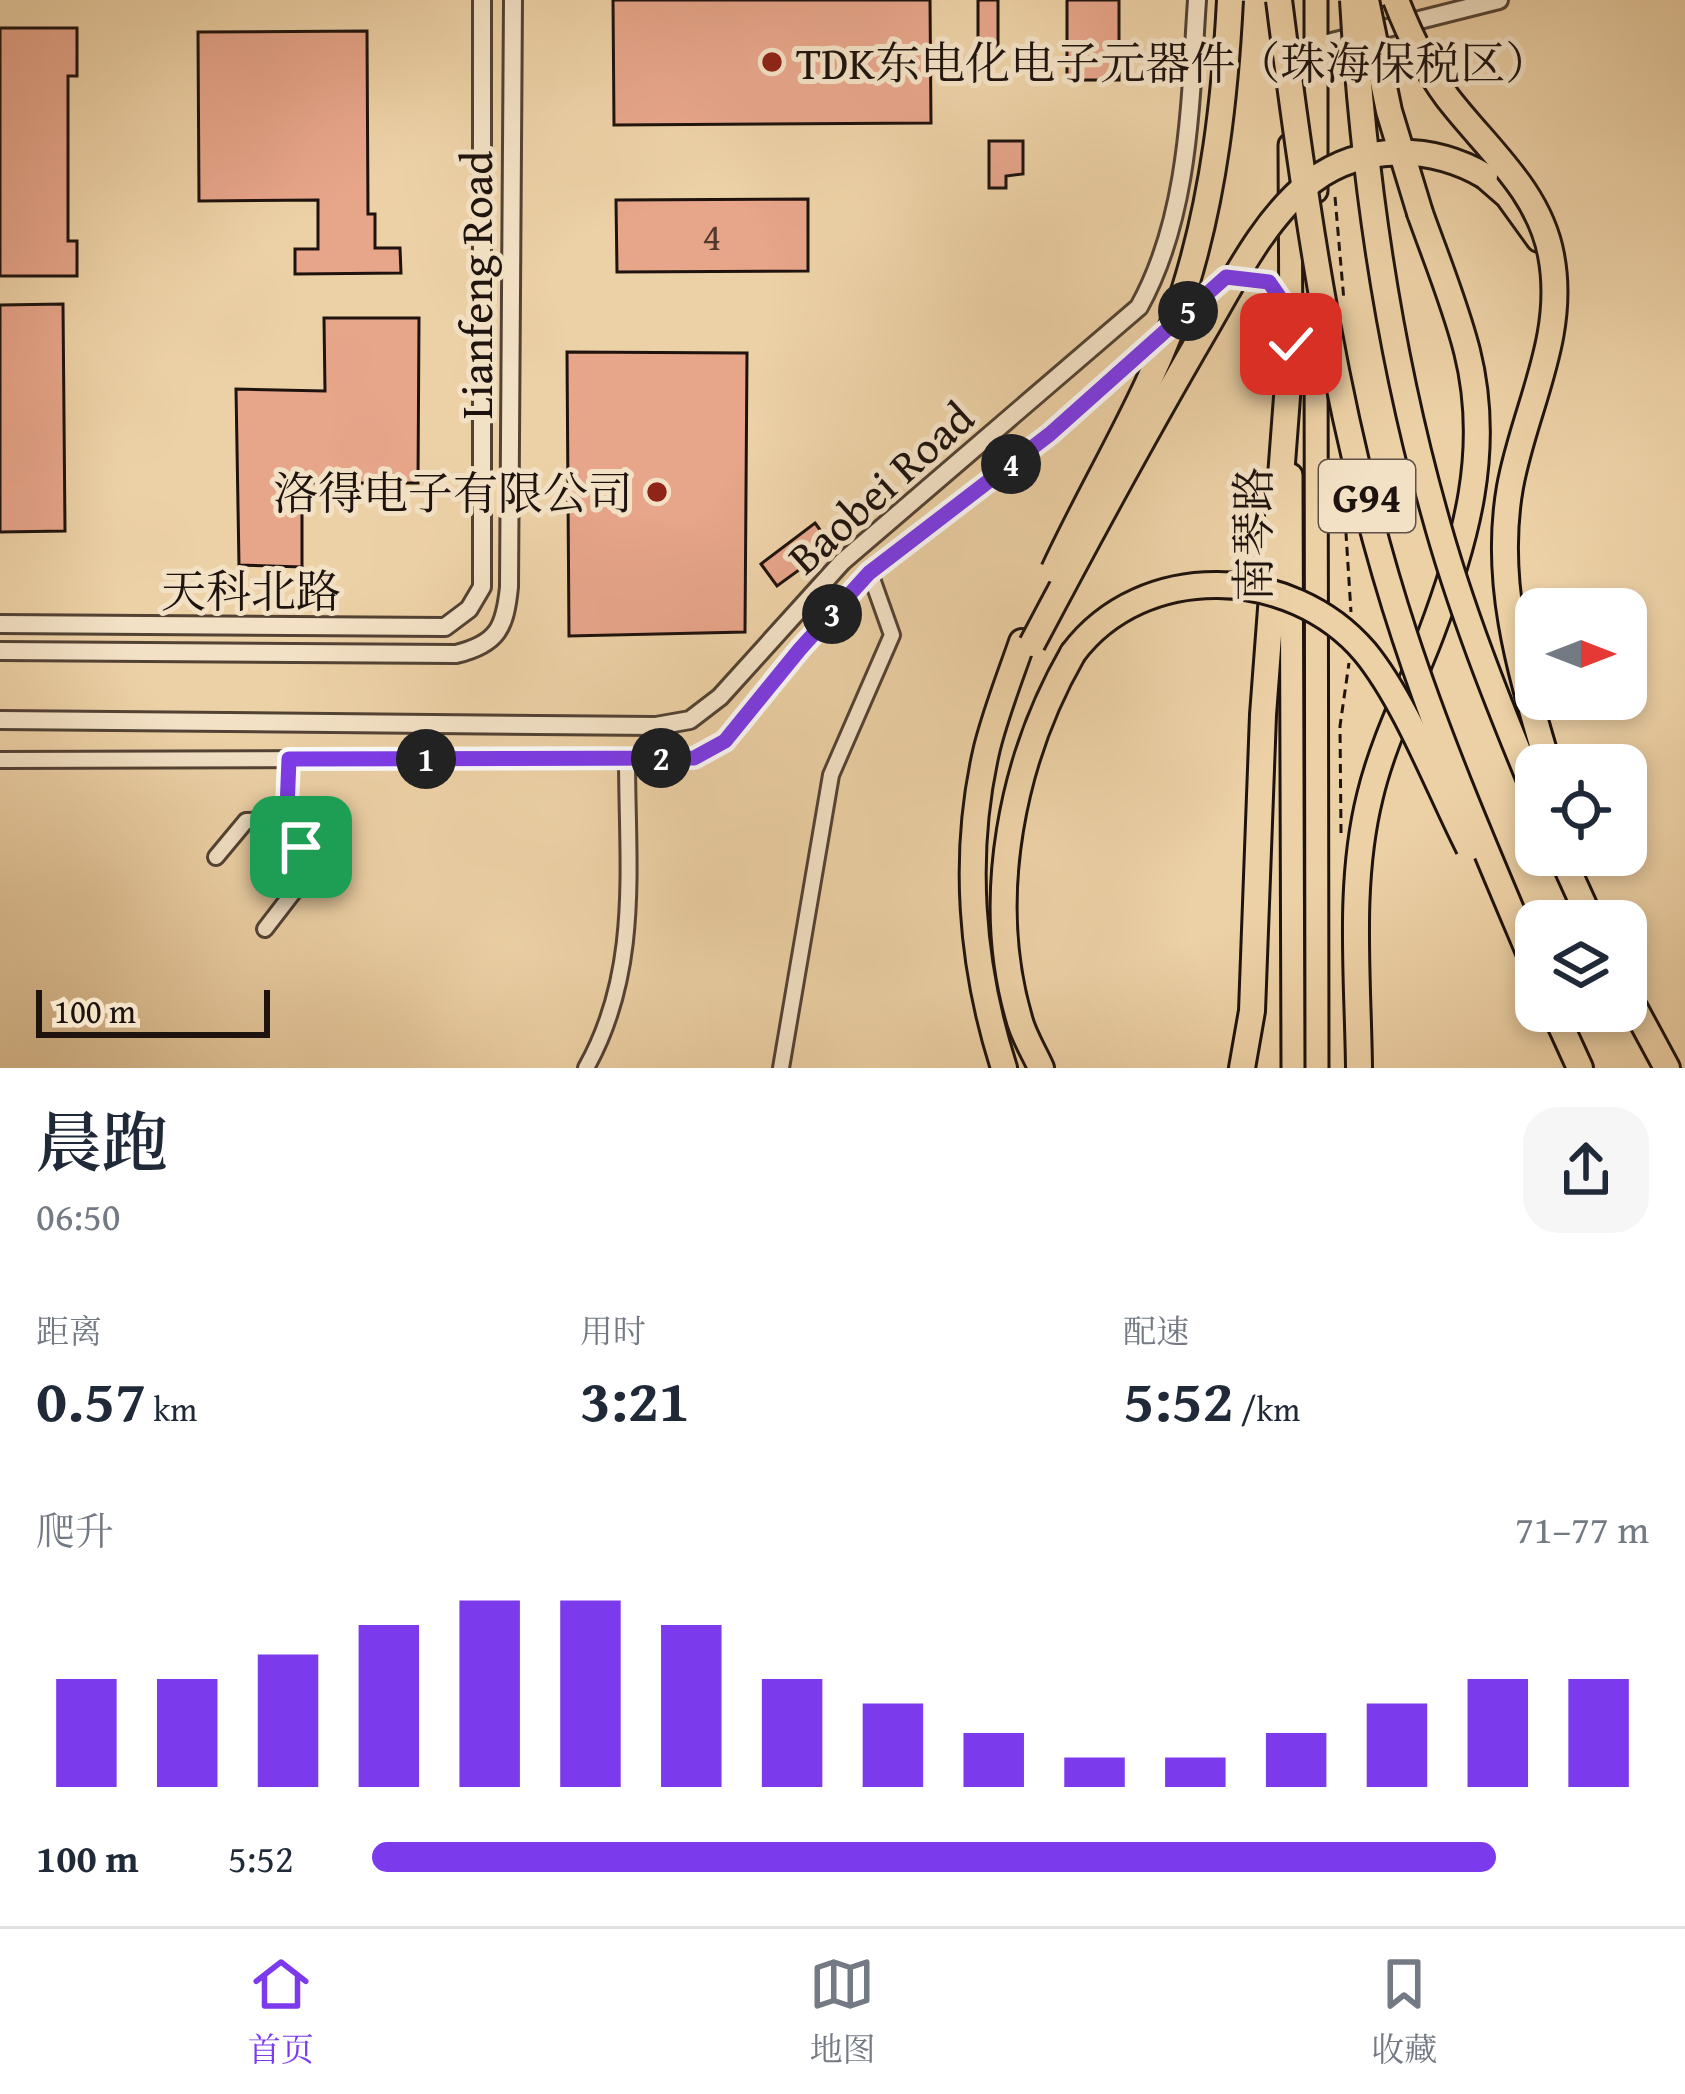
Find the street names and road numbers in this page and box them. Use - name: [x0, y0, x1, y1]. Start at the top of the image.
- street label: Lianfeng Road: [443, 151, 508, 419]
- street label: Baobei Road: [772, 386, 988, 588]
- road number: G94: [1319, 460, 1415, 532]
- street label: 南琴路: [1220, 466, 1285, 602]
- street label: 天科北路: [161, 558, 341, 623]

